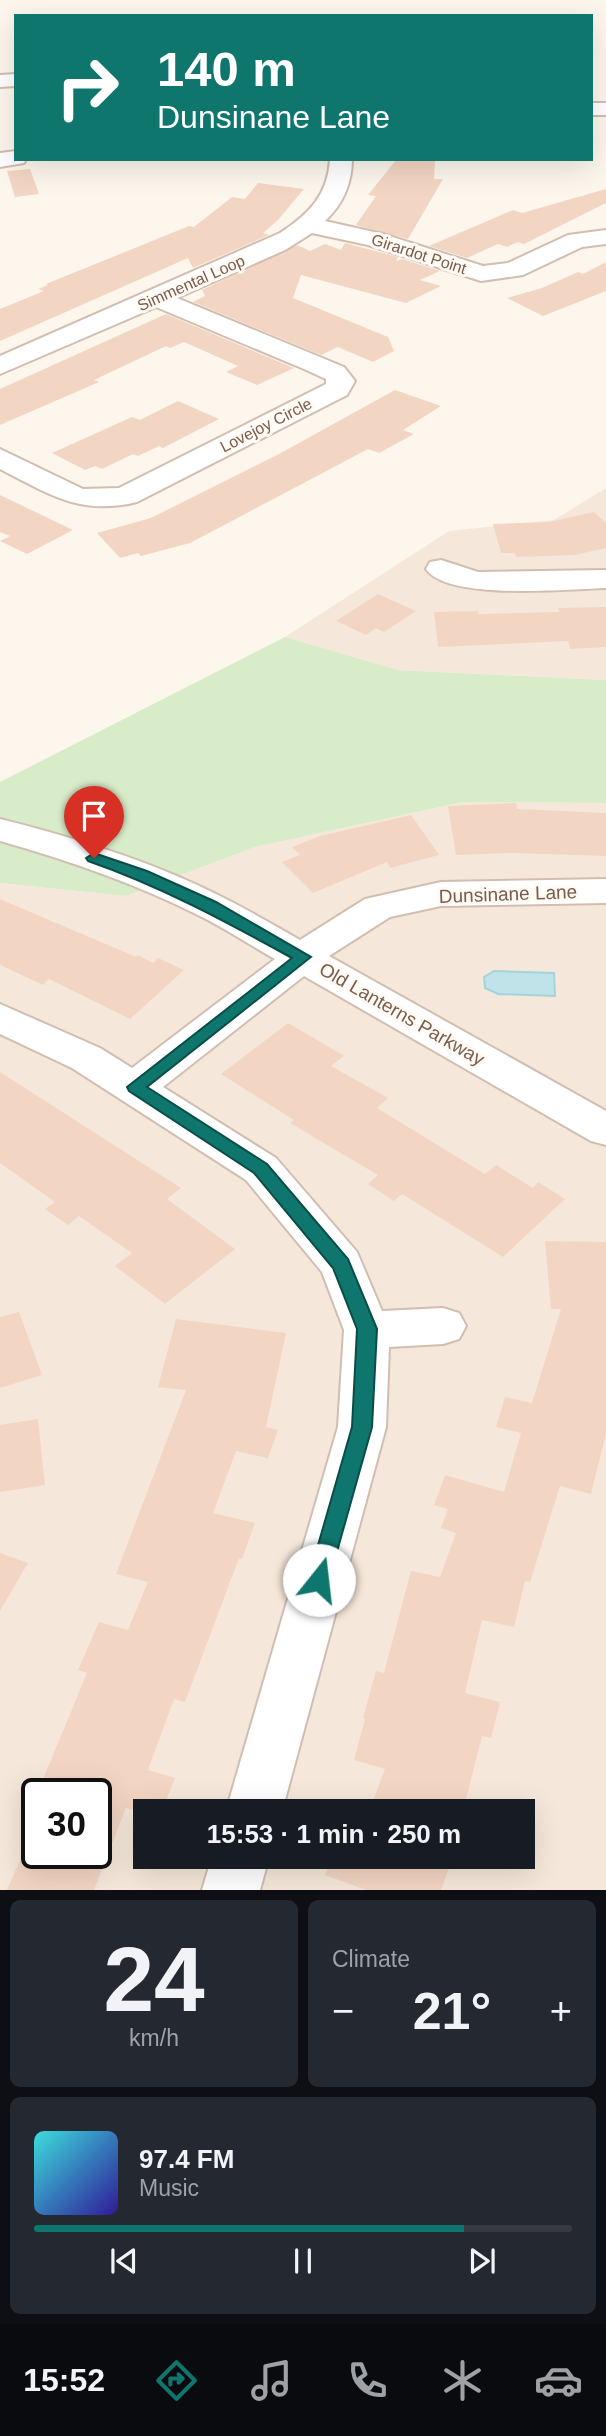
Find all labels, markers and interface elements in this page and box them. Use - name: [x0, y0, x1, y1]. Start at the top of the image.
- icon: right: [42, 42, 133, 133]
- text: 140 m: [157, 42, 296, 96]
- text: Dunsinane Lane: [157, 99, 390, 135]
- street label: Girardot Point: [369, 231, 469, 278]
- street label: Simmental Loop: [135, 252, 247, 314]
- street label: Lovejoy Circle: [217, 395, 315, 455]
- pin: [64, 786, 124, 858]
- icon: arrive: [75, 797, 113, 835]
- street label: Dunsinane Lane: [438, 881, 578, 907]
- street label: Old Lanterns Parkway: [316, 958, 489, 1070]
- position arrow: [282, 1543, 356, 1617]
- speed limit sign: 30: [21, 1778, 112, 1869]
- text: 15:53 · 1 min · 250 m: [207, 1819, 461, 1849]
- text: 24: [103, 1929, 205, 2030]
- text: Climate: [332, 1946, 410, 1972]
- text: 21°: [413, 1982, 491, 2040]
- text: −: [332, 1990, 354, 2032]
- text: +: [550, 1990, 572, 2032]
- text: km/h: [129, 2025, 179, 2051]
- text: 97.4 FM: [139, 2144, 234, 2174]
- text: Music: [139, 2175, 199, 2201]
- icon: previous: [105, 2242, 143, 2280]
- icon: pause: [284, 2242, 322, 2280]
- icon: next: [463, 2242, 501, 2280]
- icon: directions: [152, 2356, 201, 2405]
- icon: music: [247, 2356, 296, 2405]
- icon: phone: [343, 2356, 392, 2405]
- icon: climate: [438, 2356, 487, 2405]
- icon: car: [534, 2356, 583, 2405]
- text: 15:52: [23, 2362, 105, 2398]

